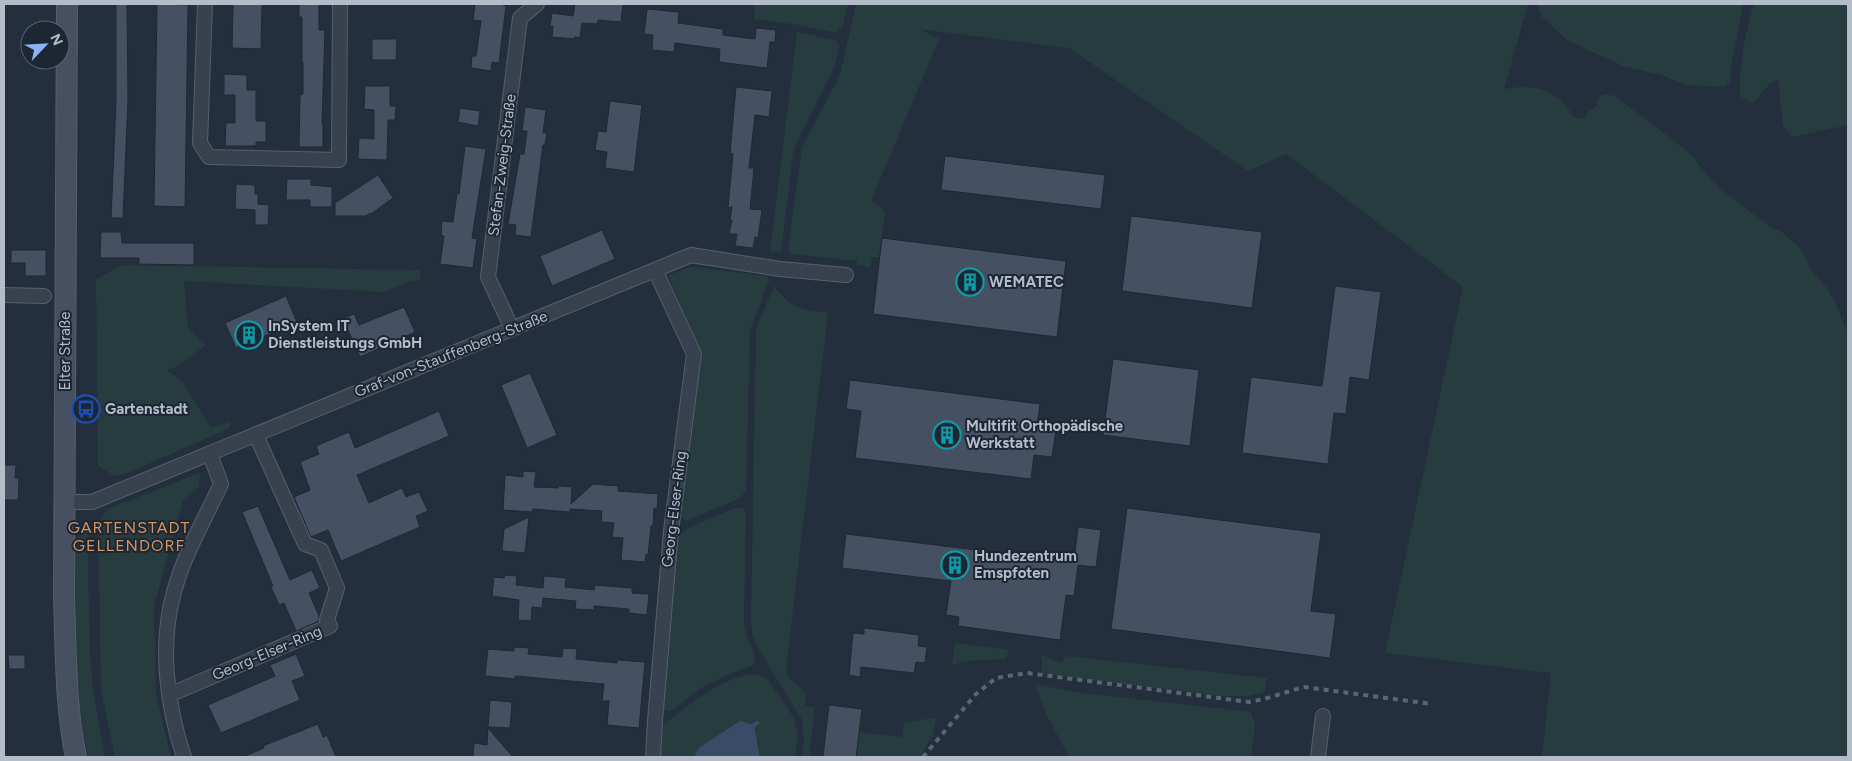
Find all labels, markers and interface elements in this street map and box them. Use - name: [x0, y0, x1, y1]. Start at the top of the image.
- north arrow: [20, 20, 70, 70]
- text: N: [46, 31, 66, 48]
- street label: Stefan-Zweig-Straße: [484, 93, 520, 237]
- building icon: WEMATEC: [955, 267, 985, 297]
- place label: WEMATEC: [989, 273, 1064, 291]
- street label: Graf-von-Stauffenberg-Straße: [352, 307, 550, 401]
- street label: Elter Straße: [56, 311, 74, 391]
- place label: InSystem IT Dienstleistungs GmbH: [268, 317, 422, 352]
- building icon: InSystem IT Dienstleistungs GmbH: [234, 320, 264, 350]
- bus stop icon: Gartenstadt: [71, 394, 101, 424]
- place label: Gartenstadt: [105, 400, 188, 418]
- place label: Multifit Orthopädische Werkstatt: [966, 417, 1124, 452]
- building icon: Multifit Orthopädische Werkstatt: [932, 420, 962, 450]
- street label: Georg-Elser-Ring: [658, 450, 690, 568]
- district label: GARTENSTADT GELLENDORF: [68, 518, 190, 555]
- place label: Hundezentrum Emspfoten: [974, 547, 1077, 582]
- building icon: Hundezentrum Emspfoten: [940, 550, 970, 580]
- street label: Georg-Elser-Ring: [210, 622, 324, 684]

